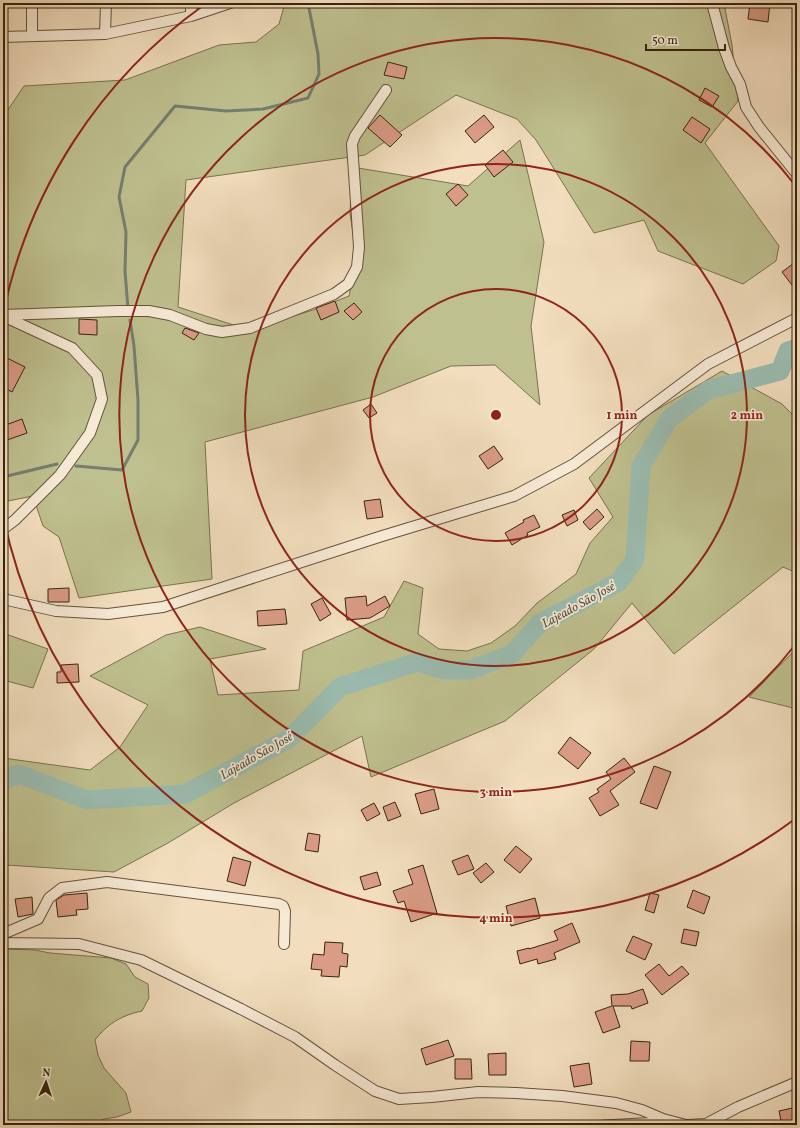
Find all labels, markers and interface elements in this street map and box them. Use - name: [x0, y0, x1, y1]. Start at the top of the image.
- scale bar: [646, 26, 725, 52]
- text: 50 m: [652, 33, 678, 49]
- centre of rings: [489, 408, 503, 422]
- text: 1 min: [607, 408, 638, 424]
- text: 2 min: [731, 408, 763, 424]
- water label: Lajeado São José: [539, 578, 620, 633]
- water label: Lajeado São José: [217, 728, 298, 785]
- text: 3 min: [480, 785, 512, 801]
- text: 4 min: [479, 911, 513, 927]
- north arrow: [26, 1062, 66, 1102]
- text: N: [42, 1066, 51, 1081]

